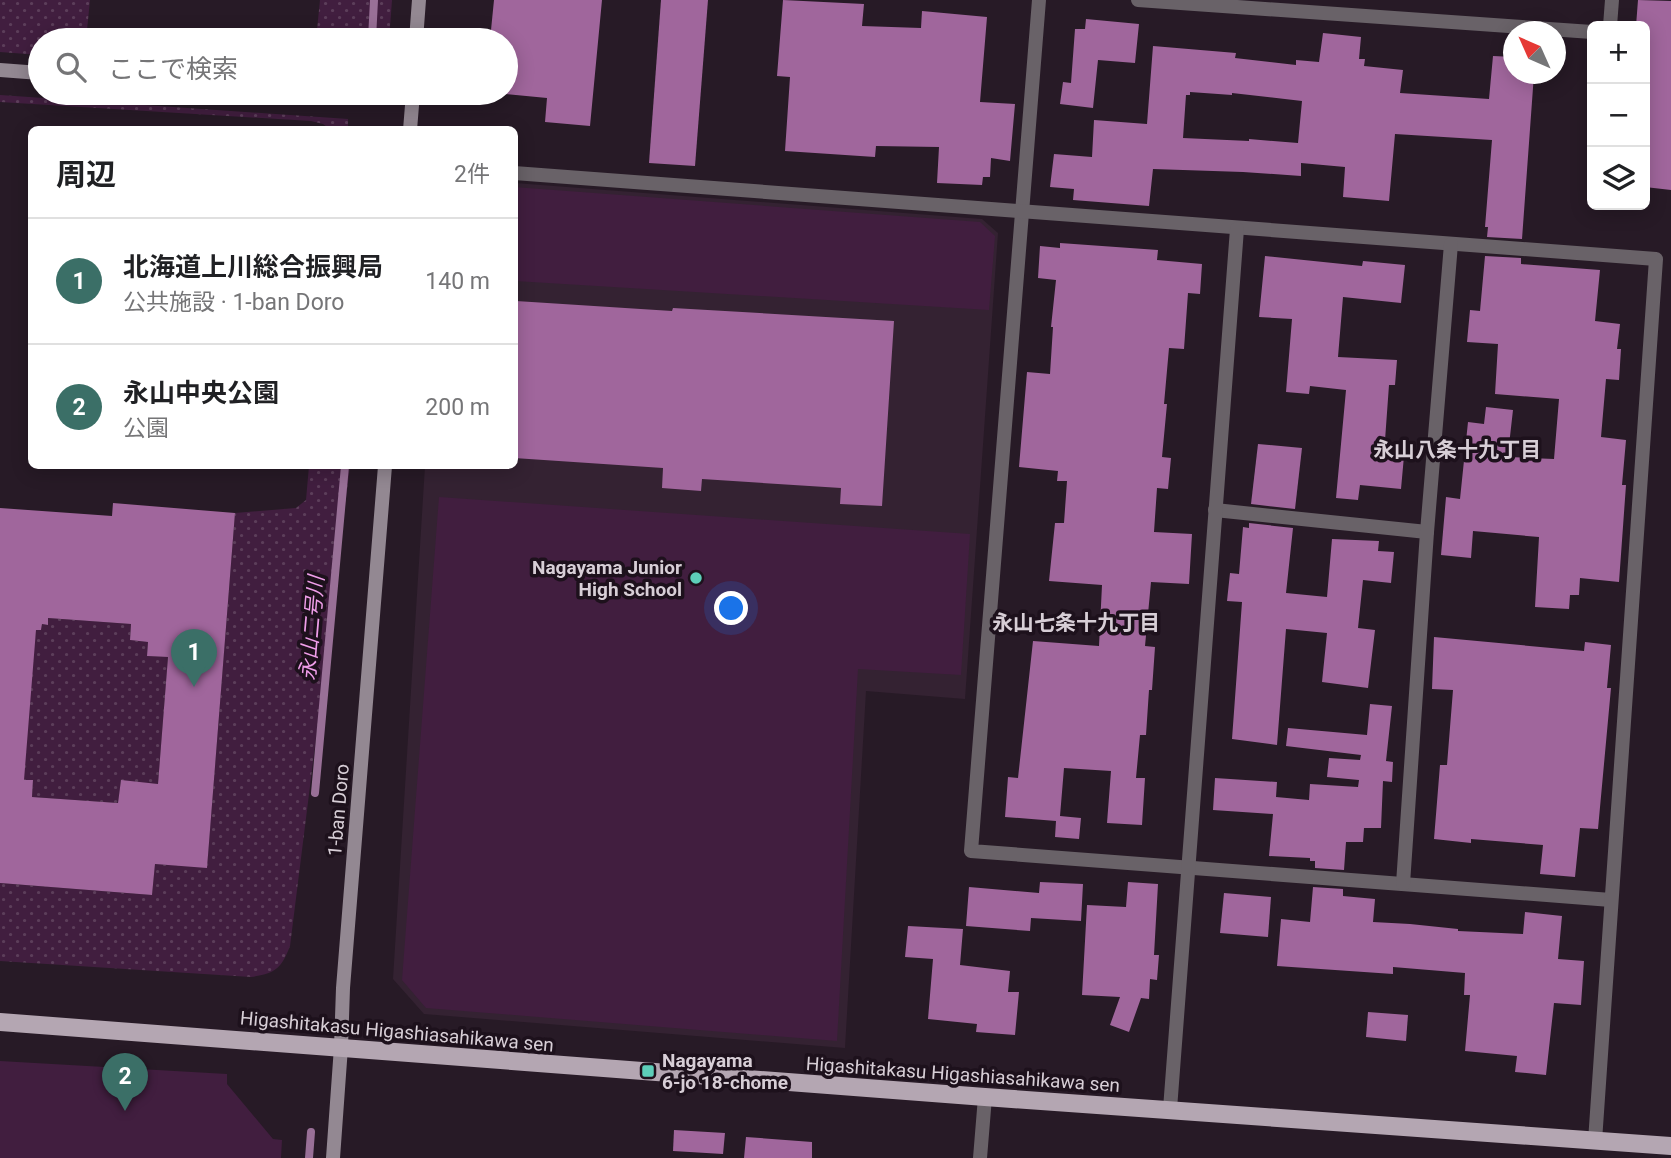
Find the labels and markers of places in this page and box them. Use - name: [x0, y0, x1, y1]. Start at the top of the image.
- place label: Nagayama Junior High School: [532, 556, 682, 601]
- marker: Nagayama Junior High School: [688, 570, 704, 586]
- pin: 1: [171, 629, 217, 687]
- place label: Nagayama 6-jo 18-chome: [662, 1049, 788, 1094]
- pin: 2: [102, 1053, 148, 1111]
- marker: Nagayama 6-jo 18-chome: [640, 1063, 656, 1079]

